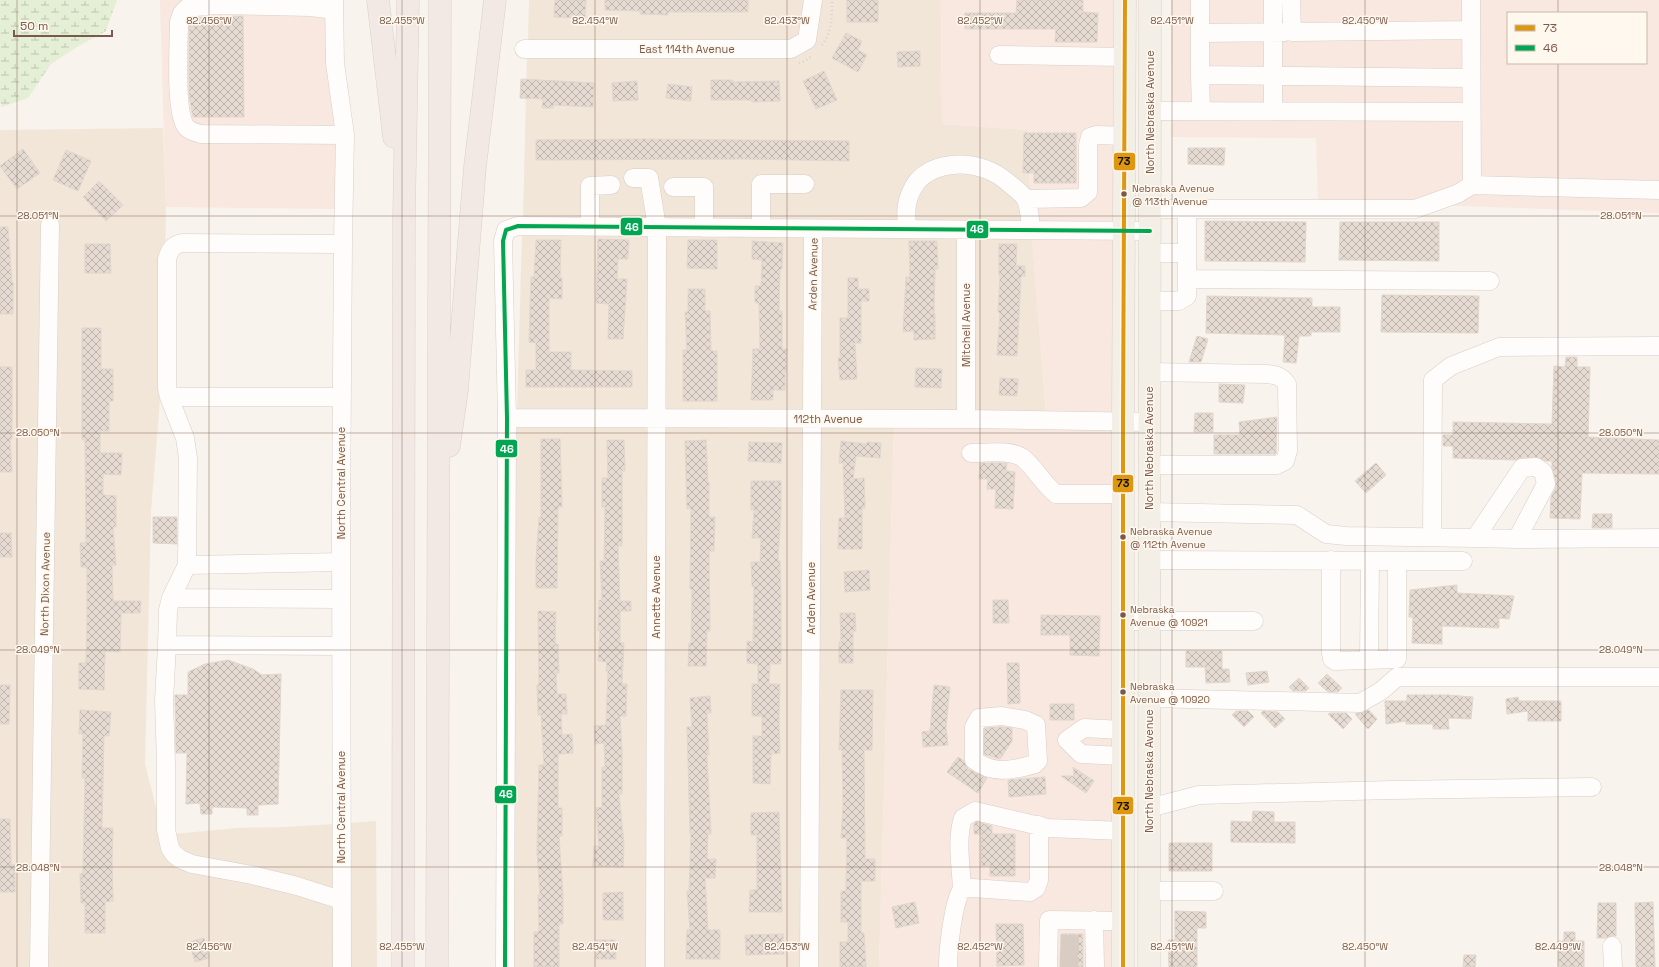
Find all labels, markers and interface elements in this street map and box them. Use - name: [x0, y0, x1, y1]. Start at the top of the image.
- scale bar: [14, 12, 112, 38]
- legend: [1507, 12, 1647, 64]
- text: 82.456°W: [186, 14, 232, 27]
- text: 82.455°W: [379, 14, 425, 27]
- text: 82.454°W: [572, 14, 618, 27]
- text: 82.453°W: [764, 14, 810, 27]
- text: 82.452°W: [957, 14, 1003, 27]
- text: 82.451°W: [1150, 14, 1194, 27]
- text: 82.450°W: [1342, 14, 1388, 27]
- text: 50 m: [20, 18, 48, 34]
- text: 73: [1543, 20, 1557, 36]
- text: 46: [1543, 40, 1558, 56]
- street label: East 114th Avenue: [639, 42, 735, 56]
- street label: North Nebraska Avenue: [1143, 50, 1157, 174]
- line badge: 73: [1113, 152, 1136, 171]
- text: 73: [1118, 154, 1131, 168]
- place label: Nebraska Avenue @ 113th Avenue: [1132, 182, 1214, 208]
- marker: Nebraska Avenue @ 113th Avenue: [1119, 189, 1129, 199]
- text: 28.051°N: [17, 209, 59, 222]
- text: 28.051°N: [1600, 209, 1642, 222]
- line badge: 46: [620, 217, 643, 236]
- text: 46: [625, 220, 639, 234]
- line badge: 46: [966, 220, 989, 239]
- text: 46: [970, 222, 984, 236]
- street label: Arden Avenue: [805, 238, 821, 310]
- street label: Mitchell Avenue: [959, 283, 973, 367]
- street label: North Nebraska Avenue: [1142, 386, 1156, 510]
- street label: 112th Avenue: [793, 412, 863, 426]
- text: 28.050°N: [16, 426, 60, 439]
- text: 28.050°N: [1599, 426, 1643, 439]
- street label: North Central Avenue: [334, 427, 348, 539]
- line badge: 46: [495, 439, 518, 458]
- text: 46: [500, 442, 514, 456]
- line badge: 73: [1112, 474, 1134, 493]
- text: 73: [1117, 476, 1130, 490]
- place label: Nebraska Avenue @ 112th Avenue: [1130, 525, 1212, 551]
- street label: North Dixon Avenue: [37, 532, 53, 636]
- marker: Nebraska Avenue @ 112th Avenue: [1118, 532, 1128, 542]
- street label: Annette Avenue: [649, 555, 663, 639]
- street label: Arden Avenue: [804, 562, 818, 634]
- place label: Nebraska Avenue @ 10921: [1130, 603, 1208, 629]
- marker: Nebraska Avenue @ 10921: [1118, 610, 1128, 620]
- text: 28.049°N: [16, 643, 60, 656]
- text: 28.049°N: [1599, 643, 1643, 656]
- place label: Nebraska Avenue @ 10920: [1130, 680, 1210, 706]
- marker: Nebraska Avenue @ 10920: [1118, 687, 1128, 697]
- street label: North Nebraska Avenue: [1142, 709, 1156, 833]
- street label: North Central Avenue: [334, 751, 348, 863]
- line badge: 46: [494, 785, 517, 804]
- text: 46: [499, 787, 513, 801]
- line badge: 73: [1112, 796, 1134, 815]
- text: 73: [1117, 799, 1130, 813]
- text: 28.048°N: [16, 861, 60, 874]
- text: 28.048°N: [1599, 861, 1643, 874]
- text: 82.456°W: [186, 940, 232, 953]
- text: 82.455°W: [379, 940, 425, 953]
- text: 82.454°W: [572, 940, 618, 953]
- text: 82.453°W: [764, 940, 810, 953]
- text: 82.452°W: [957, 940, 1003, 953]
- text: 82.451°W: [1150, 940, 1194, 953]
- text: 82.450°W: [1342, 940, 1388, 953]
- text: 82.449°W: [1535, 940, 1581, 953]

